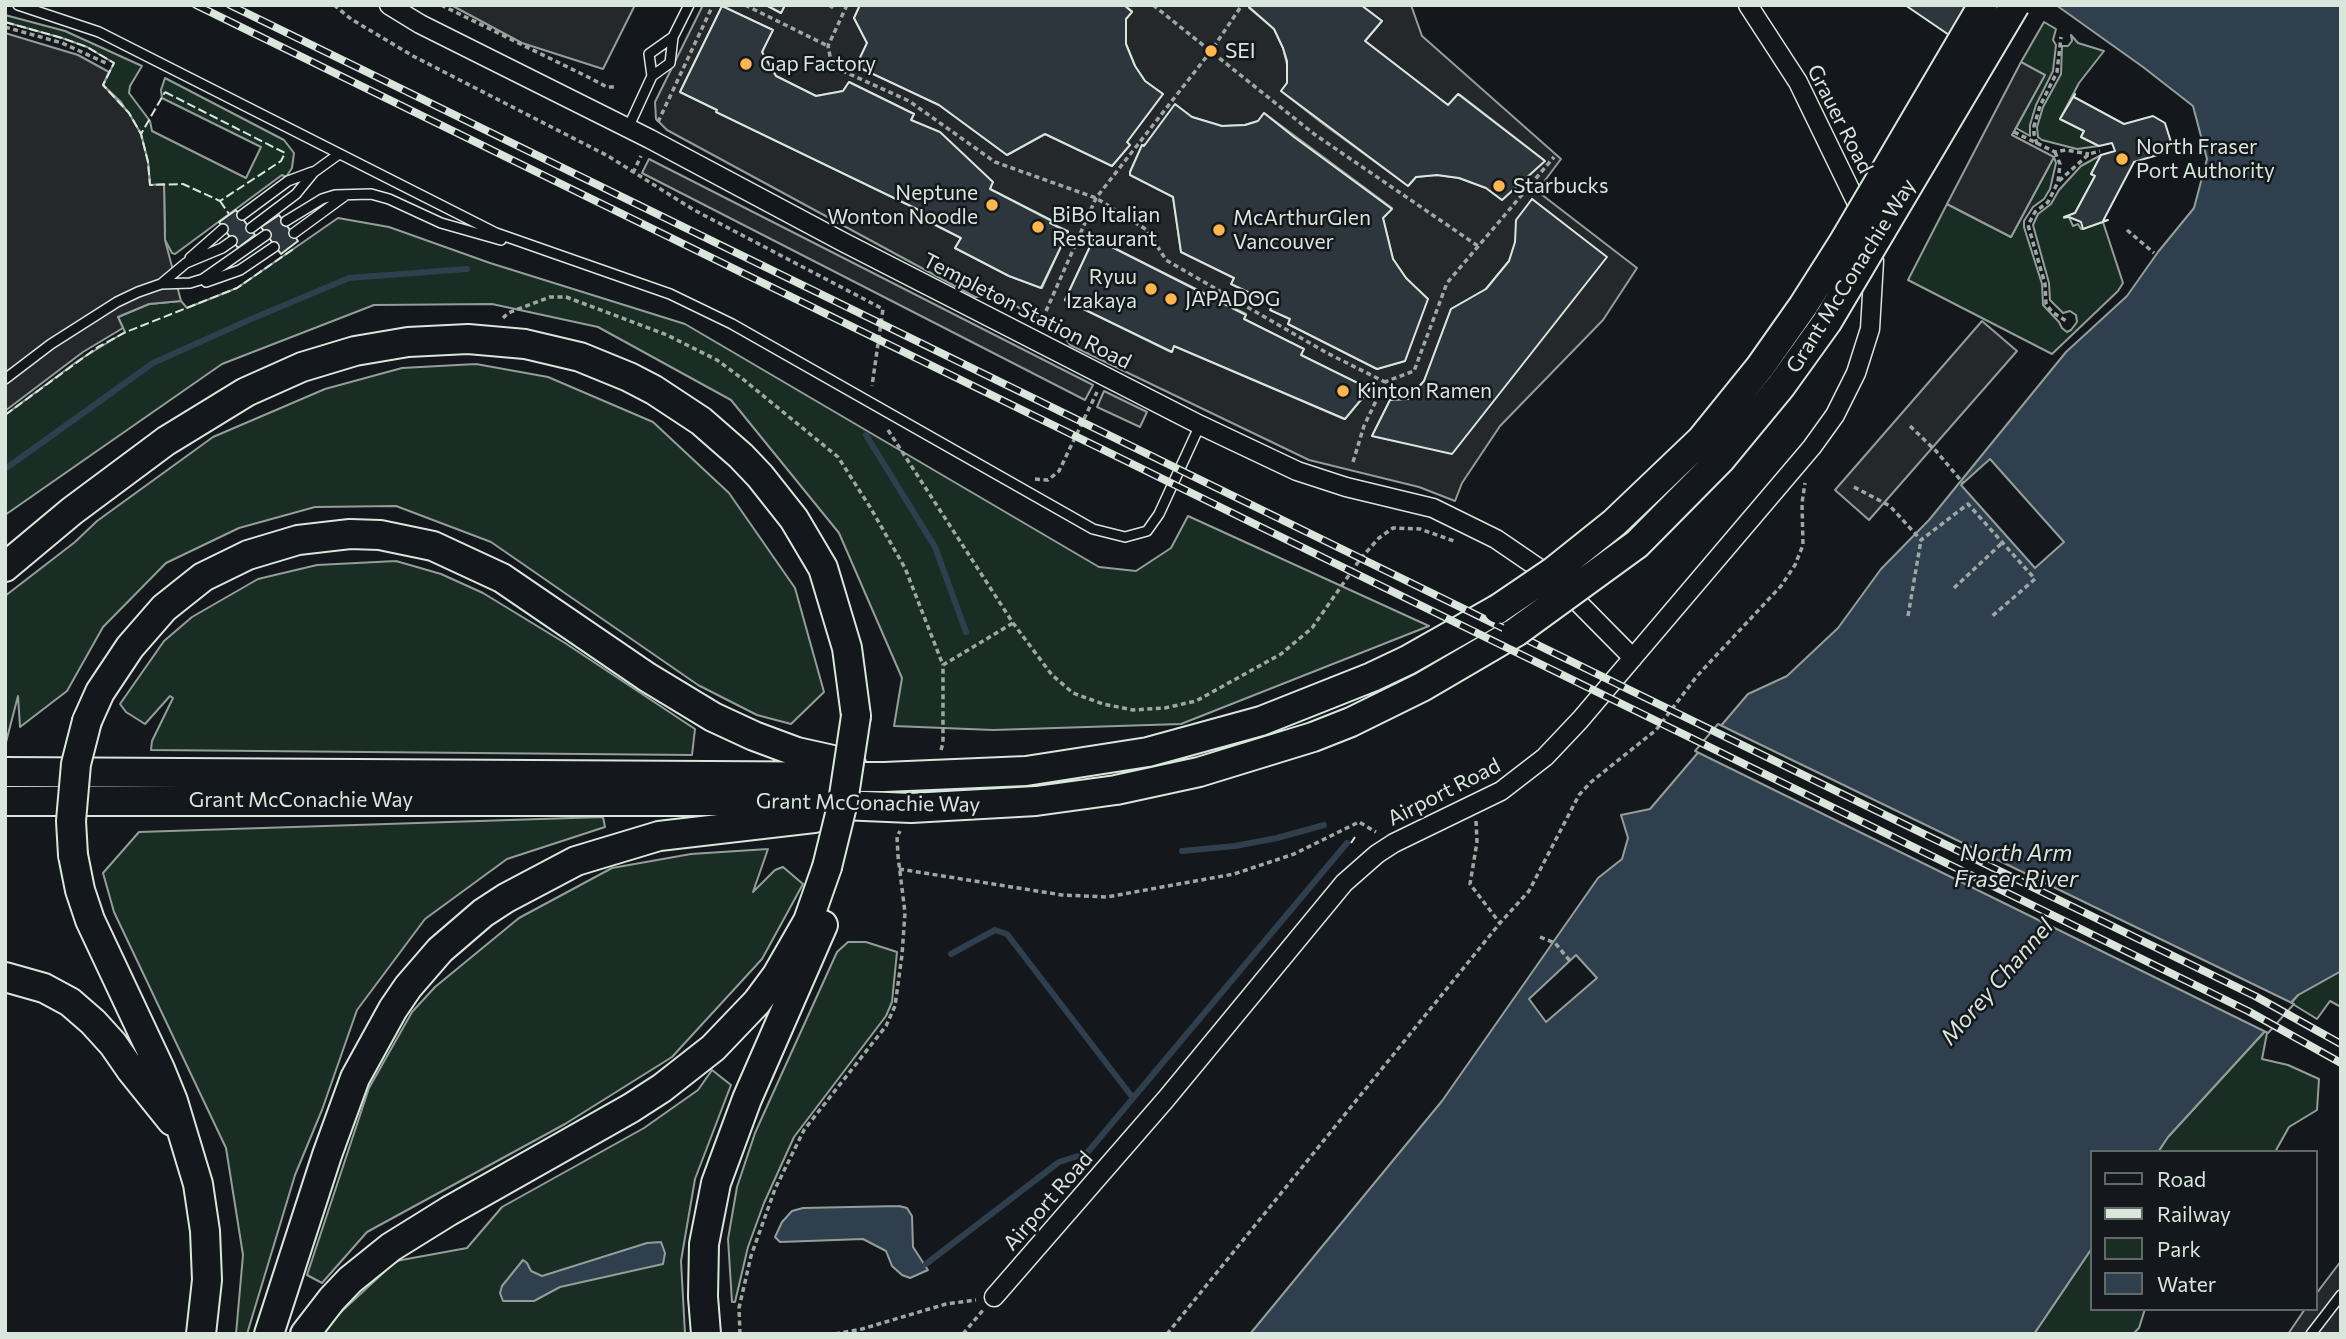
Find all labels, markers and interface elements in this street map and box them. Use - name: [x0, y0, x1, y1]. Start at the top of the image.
- place label: SEI: [1225, 38, 1256, 64]
- marker: SEI: [1203, 43, 1219, 59]
- place label: Gap Factory: [760, 51, 876, 77]
- marker: Gap Factory: [738, 56, 754, 72]
- street label: Grauer Road: [1802, 60, 1878, 178]
- place label: North Fraser Port Authority: [2136, 134, 2275, 184]
- marker: North Fraser Port Authority: [2114, 151, 2130, 167]
- place label: Starbucks: [1513, 173, 1609, 199]
- street label: Grant McConachie Way: [1781, 174, 1921, 378]
- marker: Starbucks: [1491, 178, 1507, 194]
- place label: Neptune Wonton Noodle: [827, 180, 978, 230]
- marker: Neptune Wonton Noodle: [984, 197, 1000, 213]
- place label: BiBo Italian Restaurant: [1052, 202, 1160, 252]
- place label: McArthurGlen Vancouver: [1233, 205, 1371, 255]
- marker: BiBo Italian Restaurant: [1030, 219, 1046, 235]
- marker: McArthurGlen Vancouver: [1211, 222, 1227, 238]
- street label: Templeton Station Road: [919, 247, 1135, 375]
- place label: Ryuu Izakaya: [1066, 264, 1137, 314]
- marker: Ryuu Izakaya: [1143, 281, 1159, 297]
- place label: JAPADOG: [1185, 286, 1280, 312]
- marker: JAPADOG: [1163, 291, 1179, 307]
- place label: Kinton Ramen: [1357, 378, 1492, 404]
- marker: Kinton Ramen: [1335, 383, 1351, 399]
- street label: Airport Road: [1383, 753, 1505, 831]
- street label: Grant McConachie Way: [189, 787, 413, 813]
- street label: Grant McConachie Way: [756, 788, 980, 818]
- water label: North Arm Fraser River: [1954, 839, 2078, 893]
- water label: Morey Channel: [1935, 913, 2059, 1051]
- street label: Airport Road: [998, 1146, 1098, 1256]
- legend: [2090, 1150, 2318, 1311]
- text: Road: [2157, 1166, 2206, 1191]
- text: Railway: [2157, 1201, 2231, 1226]
- text: Park: [2157, 1236, 2201, 1261]
- text: Water: [2157, 1271, 2216, 1296]

